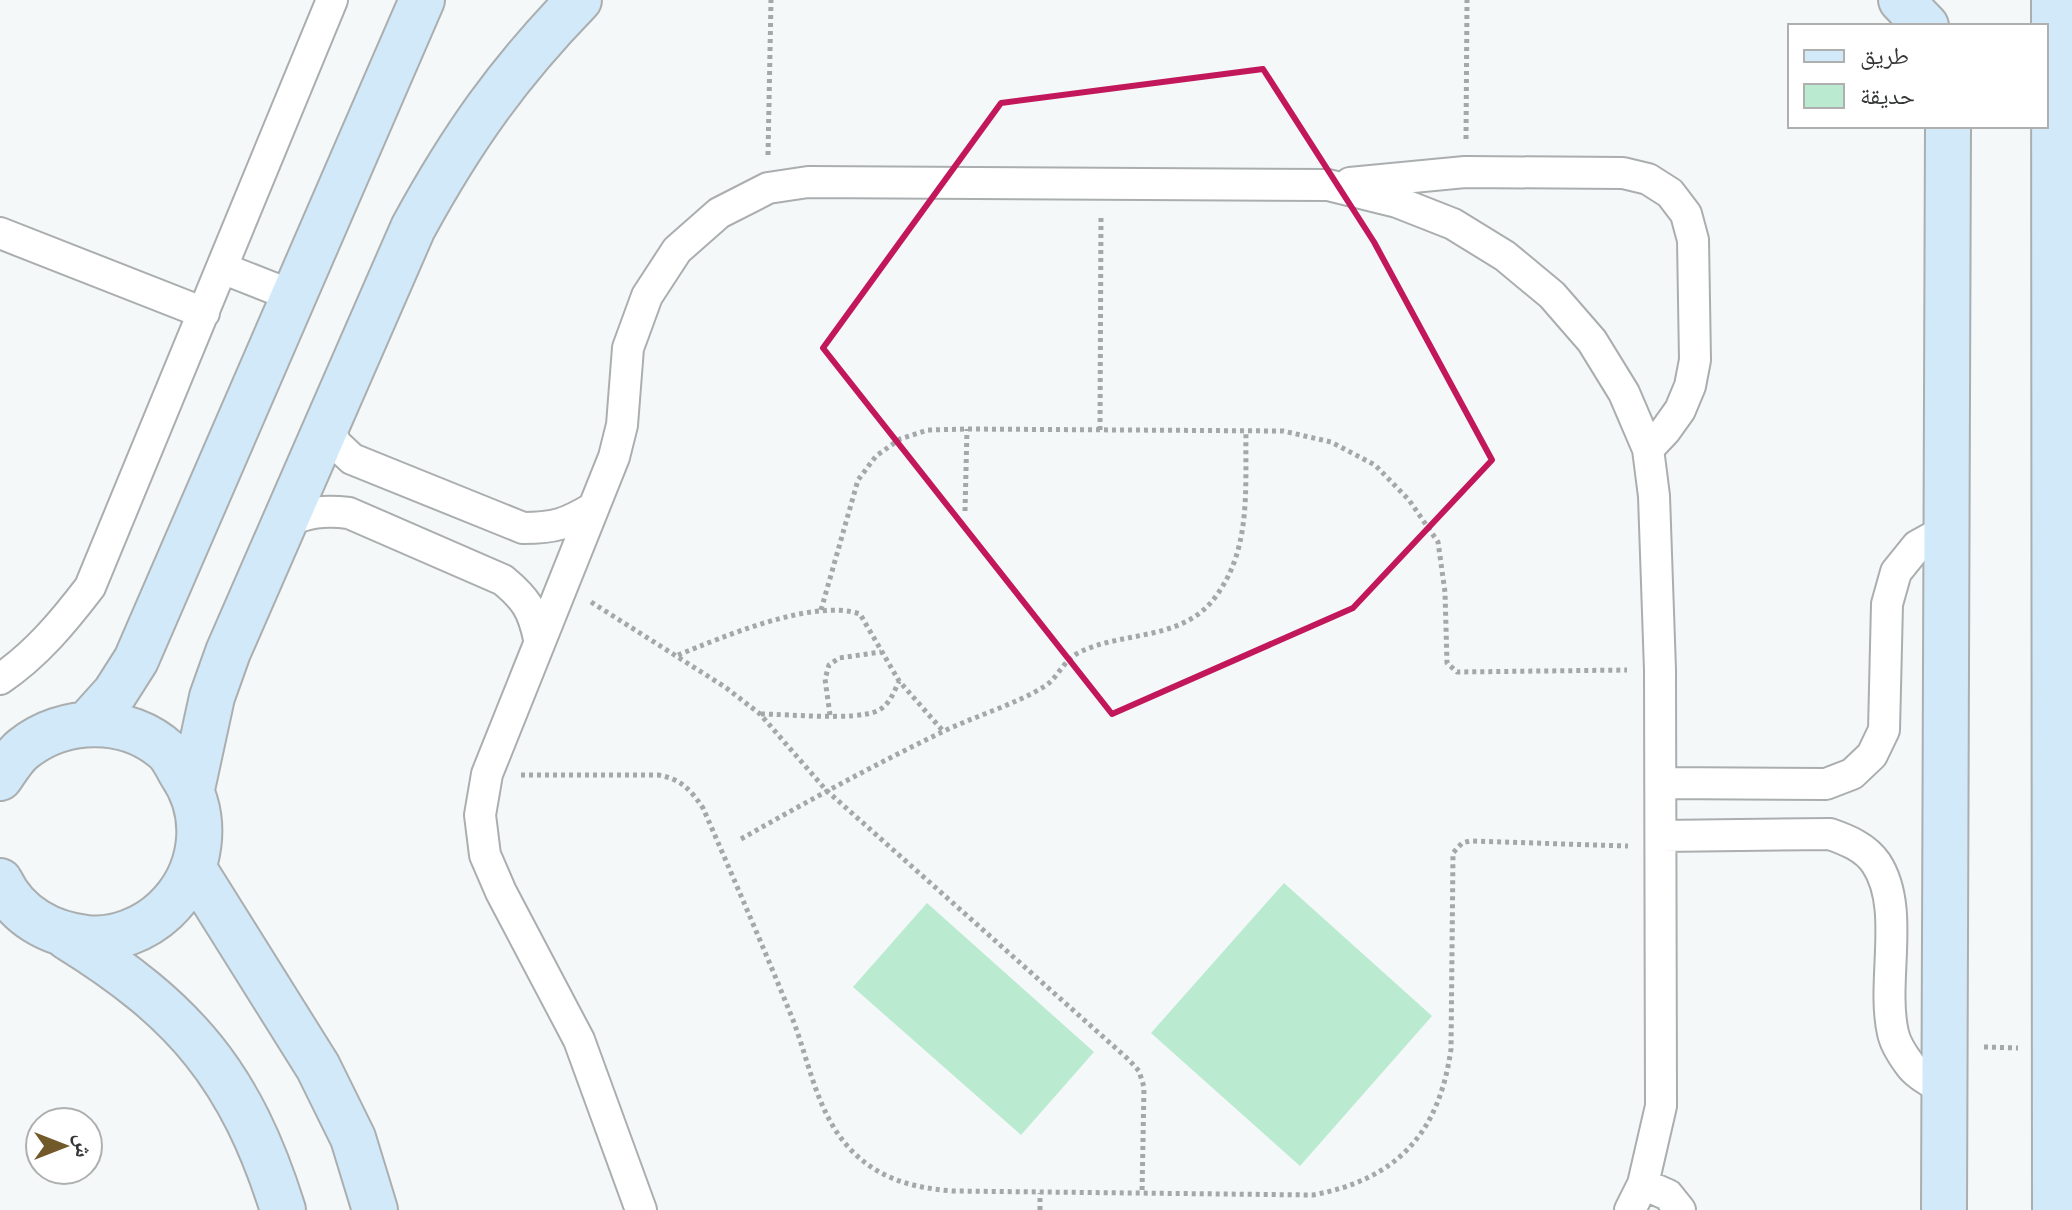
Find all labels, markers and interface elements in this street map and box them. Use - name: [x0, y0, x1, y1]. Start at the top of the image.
- legend: [1788, 24, 2048, 128]
- text: طريق: [1860, 42, 1909, 70]
- text: حديقة: [1860, 82, 1915, 110]
- north arrow: [24, 1106, 104, 1186]
- text: ش: [70, 1134, 96, 1158]

